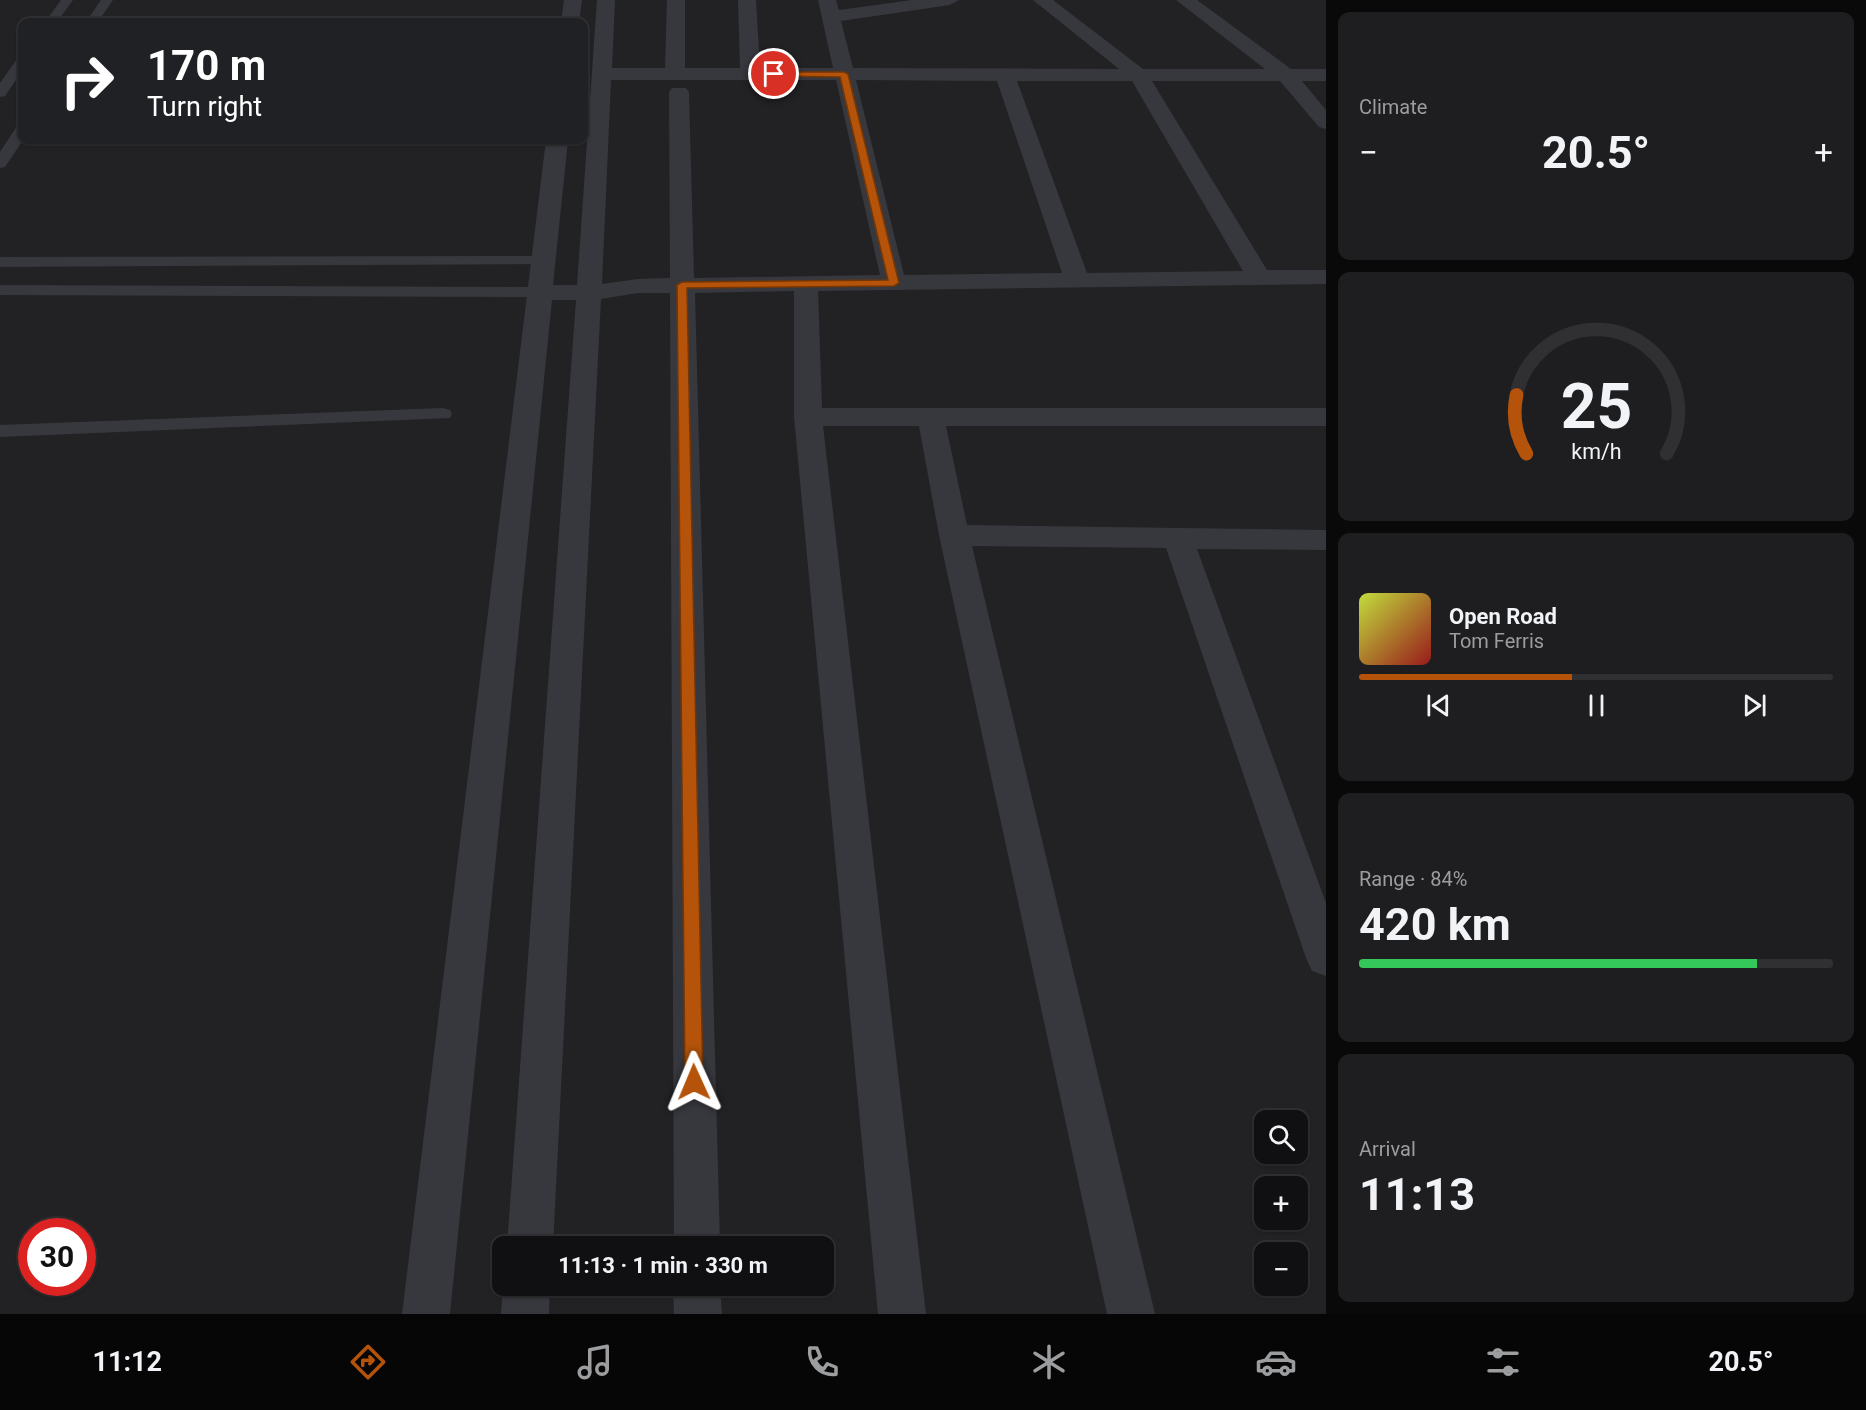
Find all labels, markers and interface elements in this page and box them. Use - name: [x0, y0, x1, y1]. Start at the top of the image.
- text: 170 m: [147, 41, 266, 90]
- icon: right: [48, 42, 126, 120]
- pin: [748, 48, 799, 99]
- icon: arrive: [757, 57, 790, 90]
- text: Turn right: [147, 91, 262, 123]
- text: Climate: [1359, 95, 1427, 119]
- text: 20.5°: [1542, 126, 1650, 179]
- text: −: [1359, 133, 1378, 172]
- text: +: [1814, 133, 1833, 172]
- text: 25: [1560, 370, 1632, 443]
- text: km/h: [1571, 439, 1621, 464]
- text: Open Road: [1449, 604, 1557, 629]
- text: Tom Ferris: [1449, 629, 1544, 653]
- icon: previous: [1422, 689, 1455, 722]
- icon: pause: [1580, 689, 1613, 722]
- icon: next: [1738, 689, 1771, 722]
- text: Range · 84%: [1359, 867, 1467, 891]
- text: 420 km: [1359, 898, 1511, 951]
- position arrow: [662, 1050, 726, 1114]
- map controls: [1254, 1110, 1308, 1296]
- button: search: [1254, 1110, 1308, 1164]
- text: Arrival: [1359, 1137, 1416, 1161]
- text: 11:13: [1359, 1168, 1475, 1221]
- button: +: [1254, 1176, 1308, 1230]
- speed limit sign: 30: [18, 1218, 96, 1296]
- button: −: [1254, 1242, 1308, 1296]
- text: 11:13 · 1 min · 330 m: [558, 1253, 768, 1278]
- icon: directions: [347, 1341, 389, 1383]
- icon: music: [574, 1341, 616, 1383]
- icon: phone: [801, 1341, 843, 1383]
- icon: climate: [1028, 1341, 1070, 1383]
- icon: car: [1255, 1341, 1297, 1383]
- icon: filters: [1482, 1341, 1524, 1383]
- text: 11:12: [92, 1346, 162, 1378]
- text: 20.5°: [1709, 1346, 1773, 1378]

